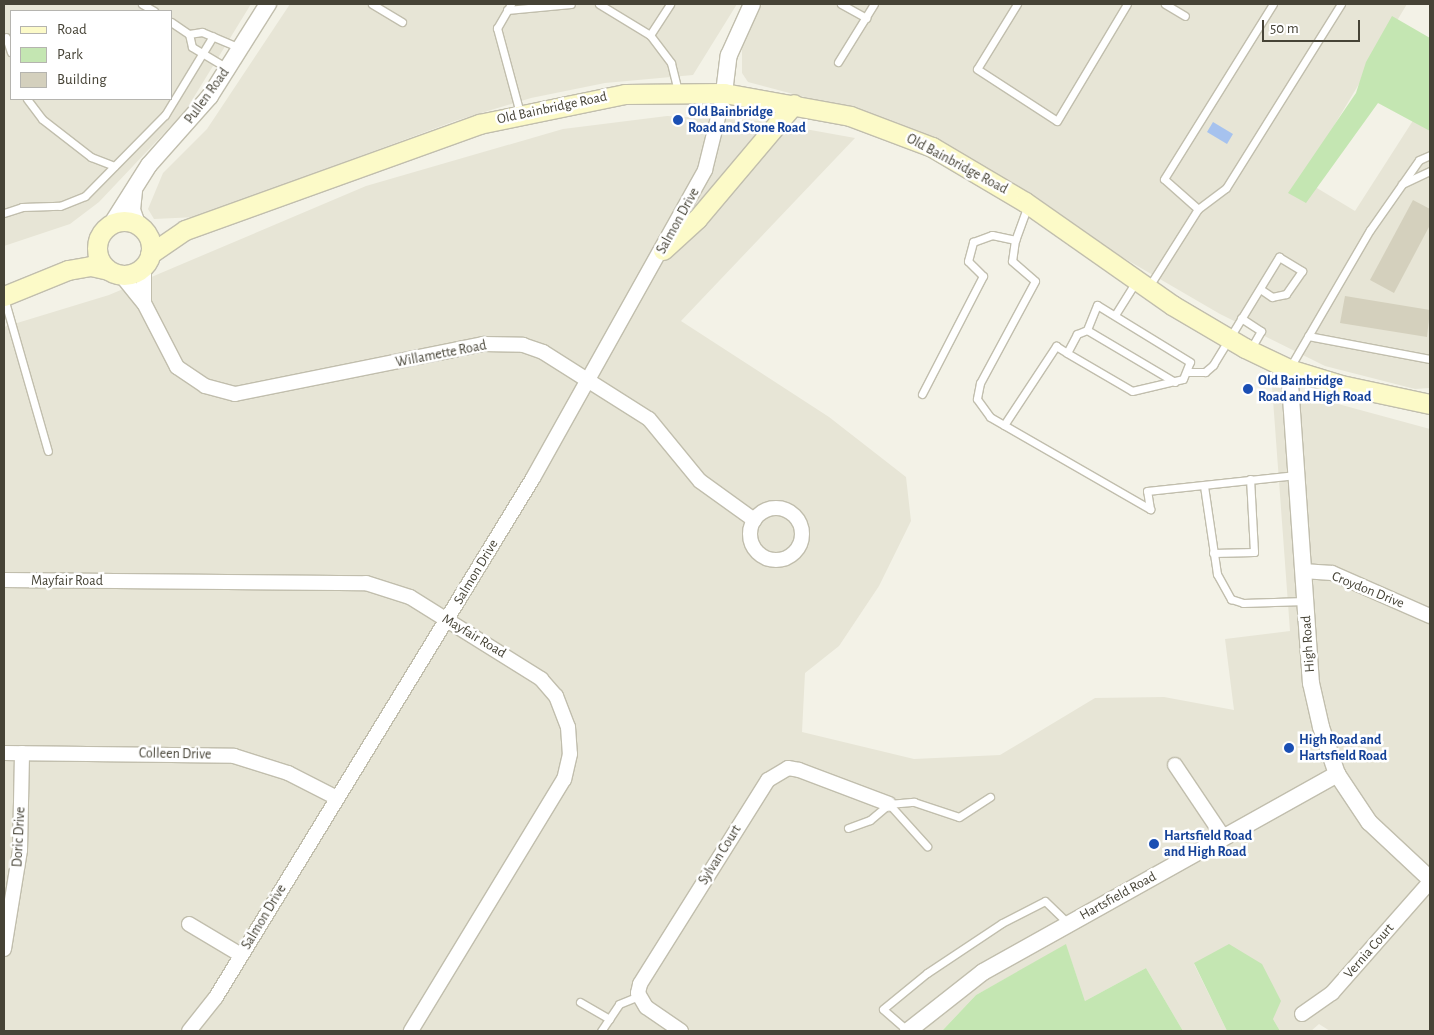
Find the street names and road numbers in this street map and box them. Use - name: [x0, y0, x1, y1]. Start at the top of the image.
- street label: Pullen Road: [181, 65, 233, 127]
- street label: Old Bainbridge Road: [495, 88, 609, 128]
- street label: Old Bainbridge Road: [904, 130, 1010, 198]
- street label: Salmon Drive: [653, 185, 703, 257]
- street label: Willamette Road: [394, 337, 488, 371]
- street label: Salmon Drive: [450, 536, 502, 608]
- street label: Croydon Drive: [1329, 568, 1407, 612]
- street label: Mayfair Road: [31, 573, 103, 589]
- street label: Mayfair Road: [439, 610, 509, 662]
- street label: High Road: [1298, 615, 1318, 673]
- street label: Colleen Drive: [139, 745, 211, 763]
- street label: Doric Drive: [9, 806, 29, 868]
- street label: Sylvan Court: [695, 822, 745, 888]
- street label: Hartsfield Road: [1077, 868, 1159, 924]
- street label: Salmon Drive: [238, 881, 290, 953]
- street label: Vernia Court: [1341, 920, 1397, 982]

